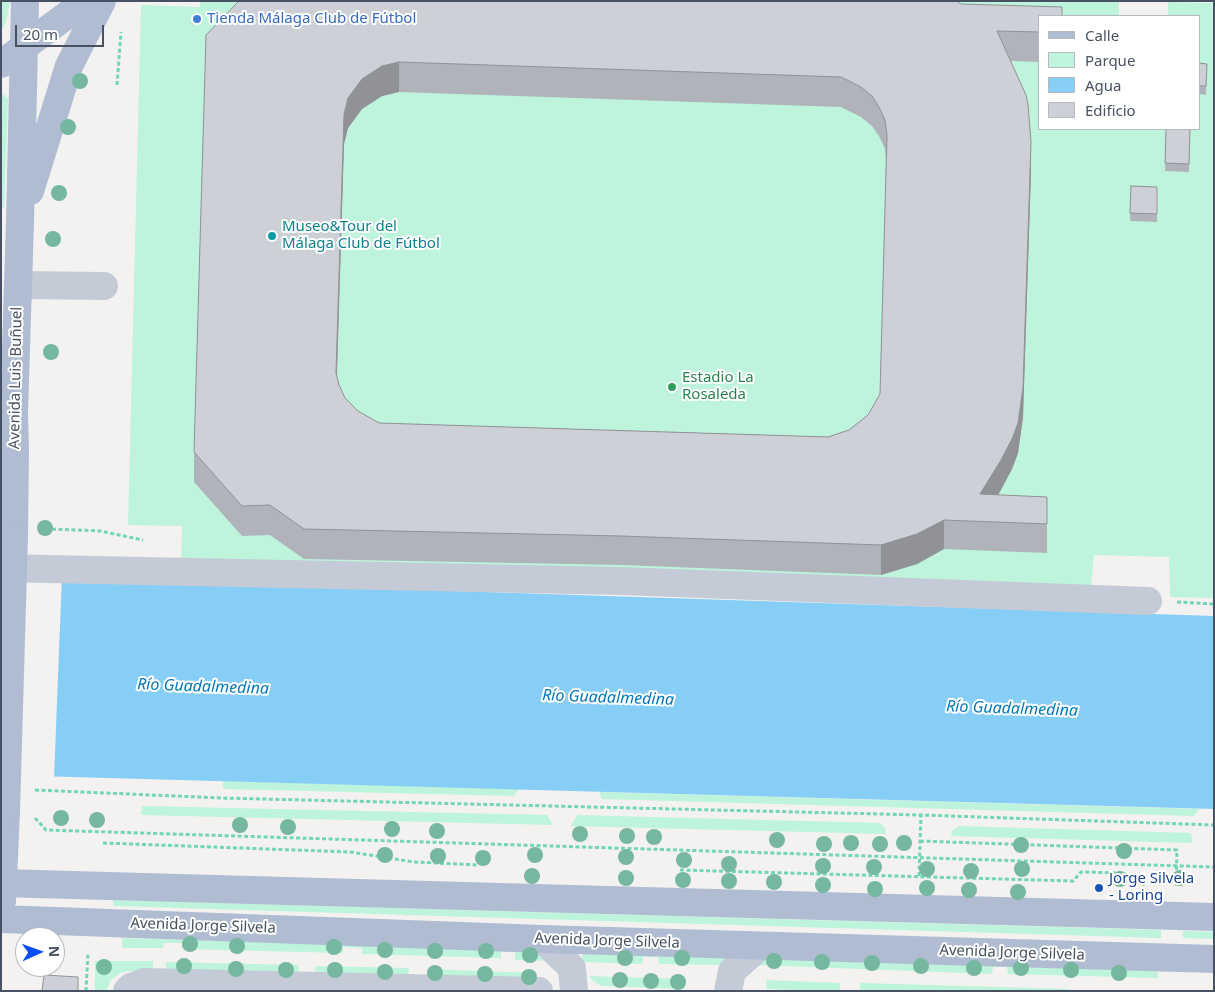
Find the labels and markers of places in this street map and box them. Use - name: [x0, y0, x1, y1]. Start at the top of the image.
- place label: Tienda Málaga Club de Fútbol: [207, 10, 416, 28]
- marker: Tienda Málaga Club de Fútbol: [191, 13, 203, 25]
- place label: Museo&Tour del Málaga Club de Fútbol: [282, 218, 440, 253]
- marker: Museo&Tour del Málaga Club de Fútbol: [266, 230, 278, 242]
- place label: Estadio La Rosaleda: [682, 369, 754, 404]
- marker: Estadio La Rosaleda: [666, 381, 678, 393]
- place label: Jorge Silvela - Loring: [1109, 870, 1194, 905]
- marker: Jorge Silvela - Loring: [1093, 882, 1105, 894]

